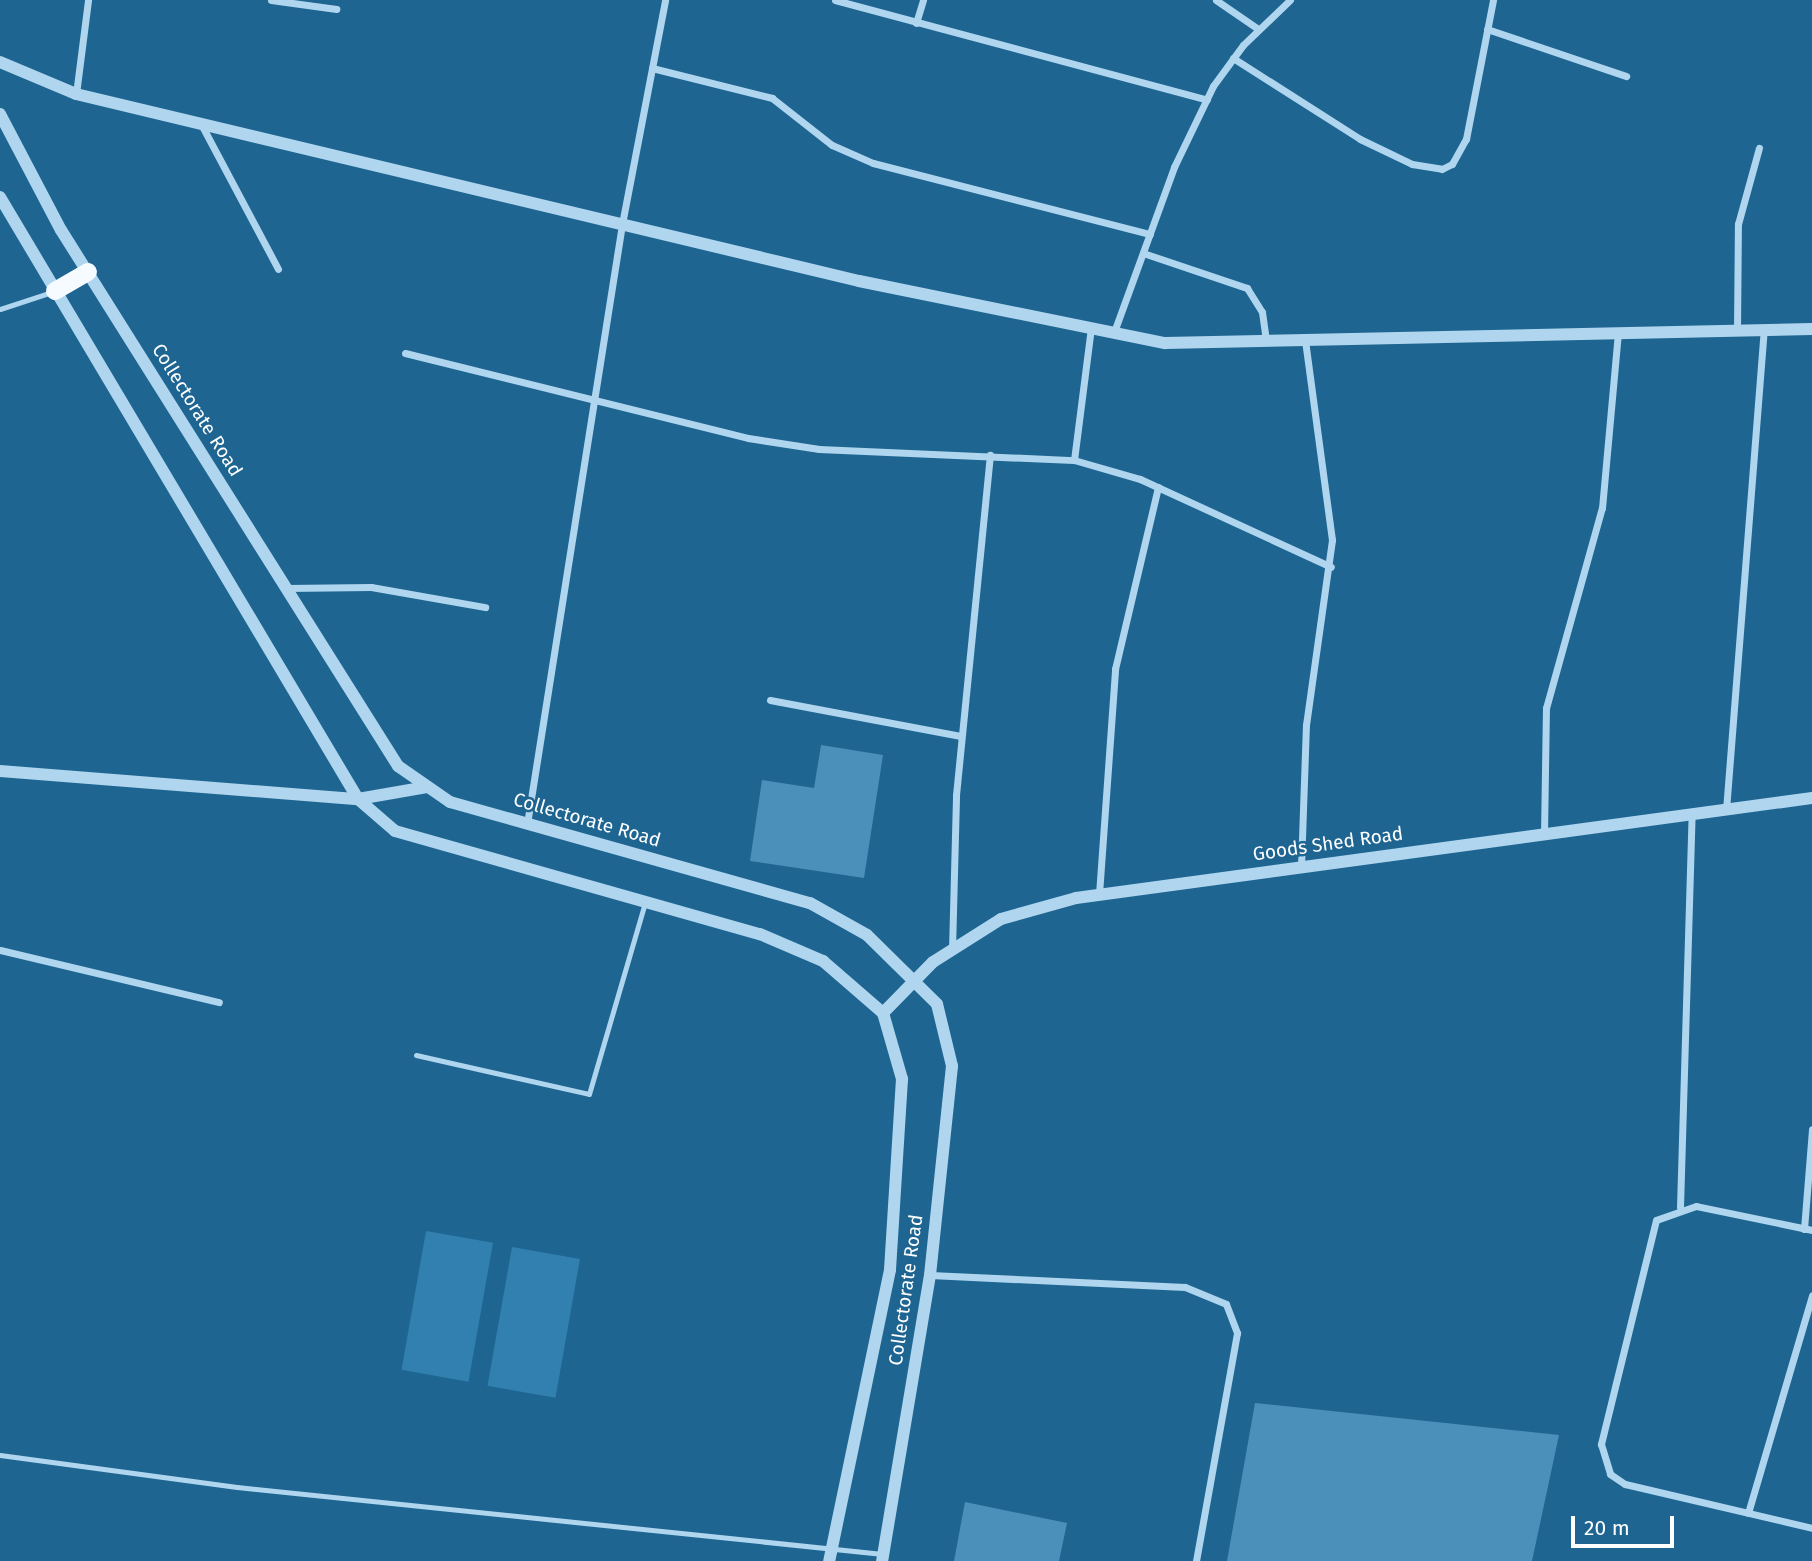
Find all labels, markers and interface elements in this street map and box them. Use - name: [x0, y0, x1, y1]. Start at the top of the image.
- street label: Collectorate Road: [147, 339, 247, 481]
- street label: Collectorate Road: [511, 788, 663, 852]
- street label: Goods Shed Road: [1251, 822, 1405, 866]
- street label: Collectorate Road: [884, 1213, 928, 1367]
- scale bar: [1574, 1502, 1677, 1546]
- text: 20 m: [1584, 1515, 1630, 1541]

